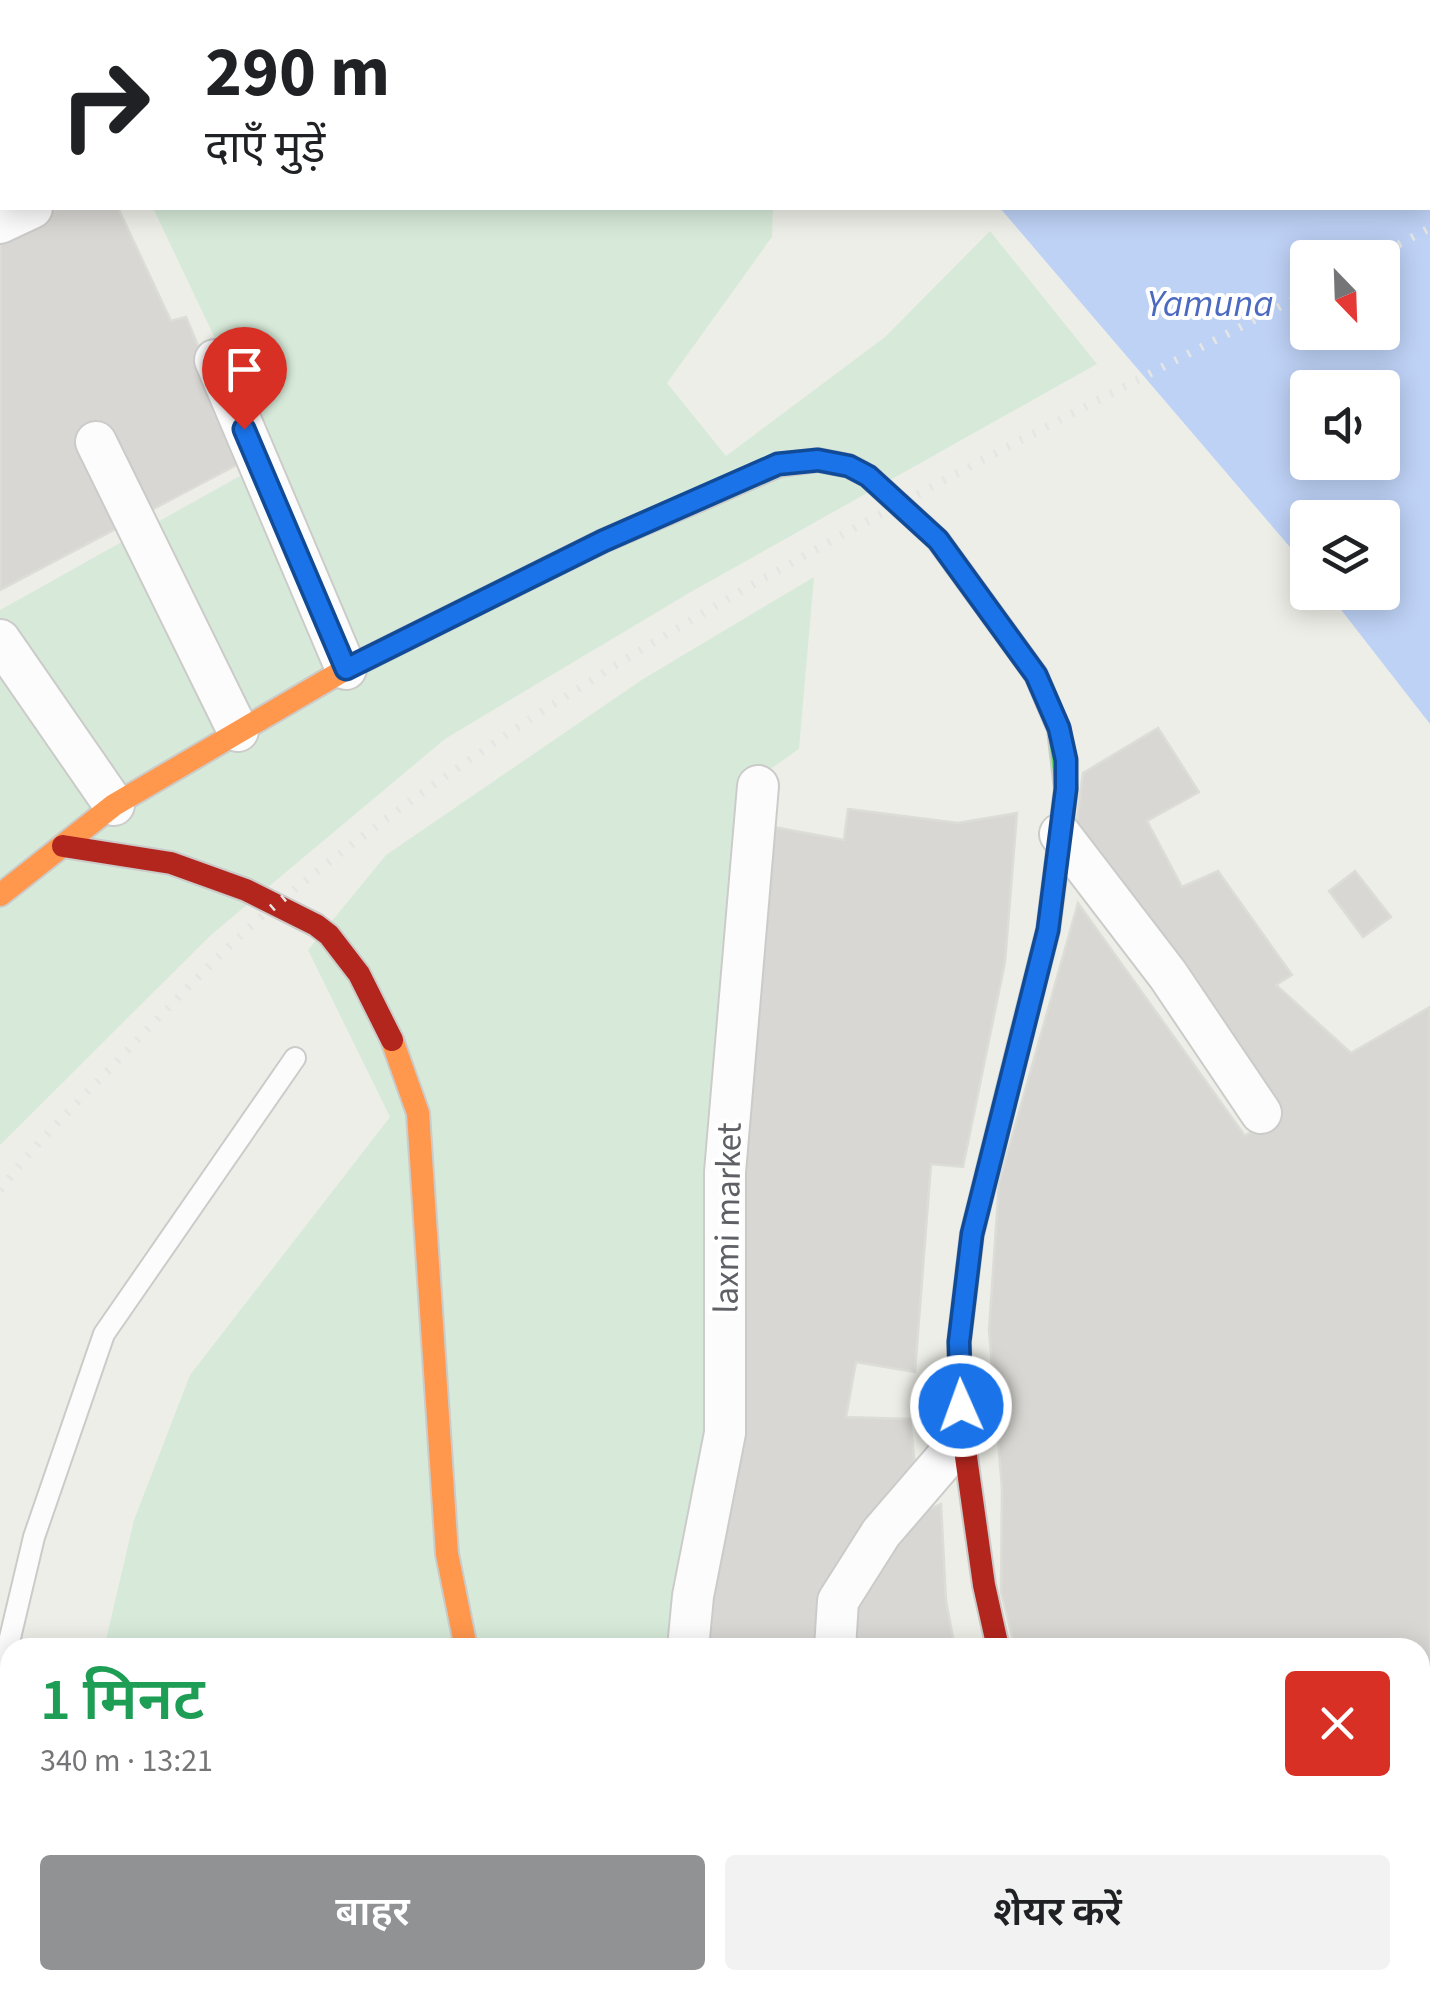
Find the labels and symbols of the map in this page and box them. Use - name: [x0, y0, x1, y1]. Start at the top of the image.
- north arrow: [1290, 240, 1400, 350]
- water label: Yamuna: [1146, 277, 1274, 331]
- pin: [202, 327, 287, 430]
- street label: laxmi market: [701, 1122, 755, 1314]
- position arrow: [909, 1354, 1013, 1458]

